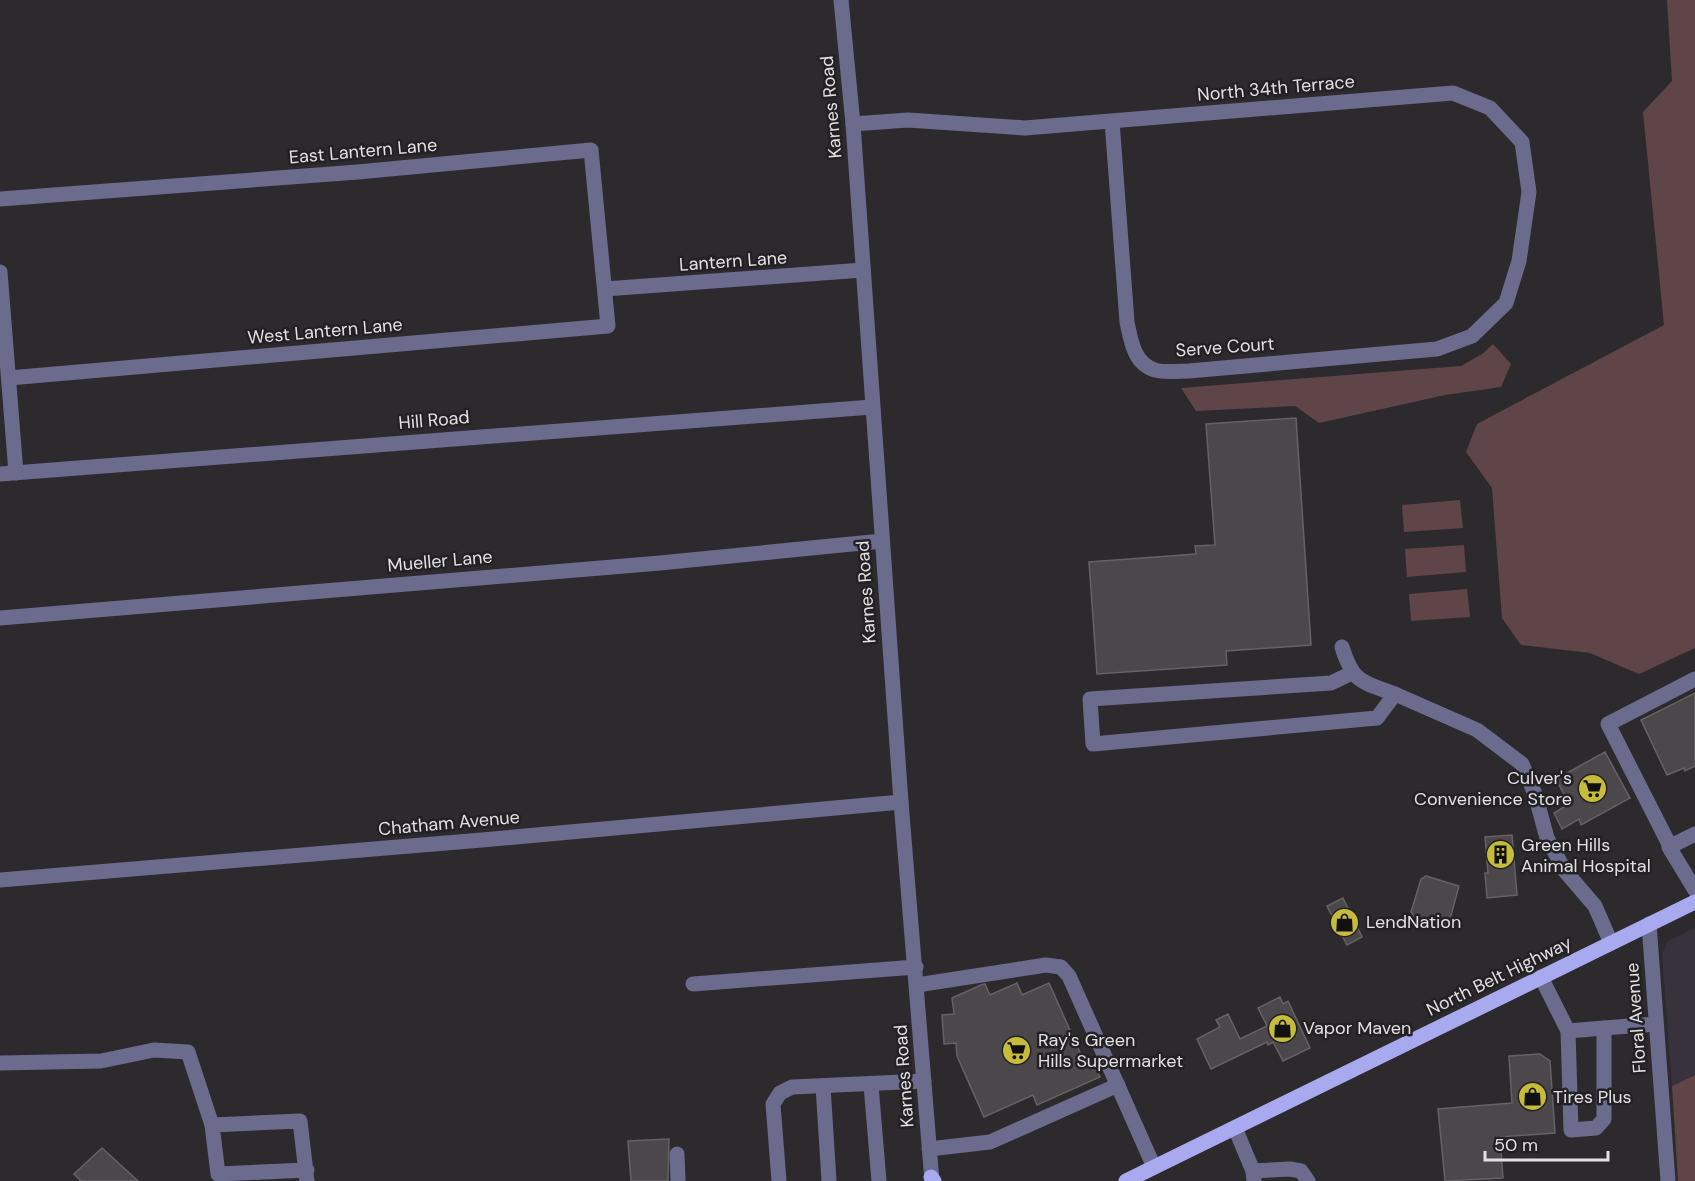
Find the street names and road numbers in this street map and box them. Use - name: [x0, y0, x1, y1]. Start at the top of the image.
- street label: Karnes Road: [815, 55, 847, 159]
- street label: North 34th Terrace: [1196, 69, 1356, 107]
- street label: East Lantern Lane: [288, 133, 438, 169]
- street label: Lantern Lane: [678, 245, 788, 277]
- street label: West Lantern Lane: [247, 312, 403, 350]
- street label: Serve Court: [1175, 332, 1275, 362]
- street label: Hill Road: [397, 405, 471, 435]
- street label: Karnes Road: [850, 540, 882, 644]
- street label: Mueller Lane: [387, 544, 493, 578]
- street label: Chatham Avenue: [377, 805, 521, 841]
- street label: North Belt Highway: [1422, 930, 1576, 1022]
- street label: Floral Avenue: [1620, 962, 1652, 1074]
- street label: Karnes Road: [888, 1024, 920, 1128]

